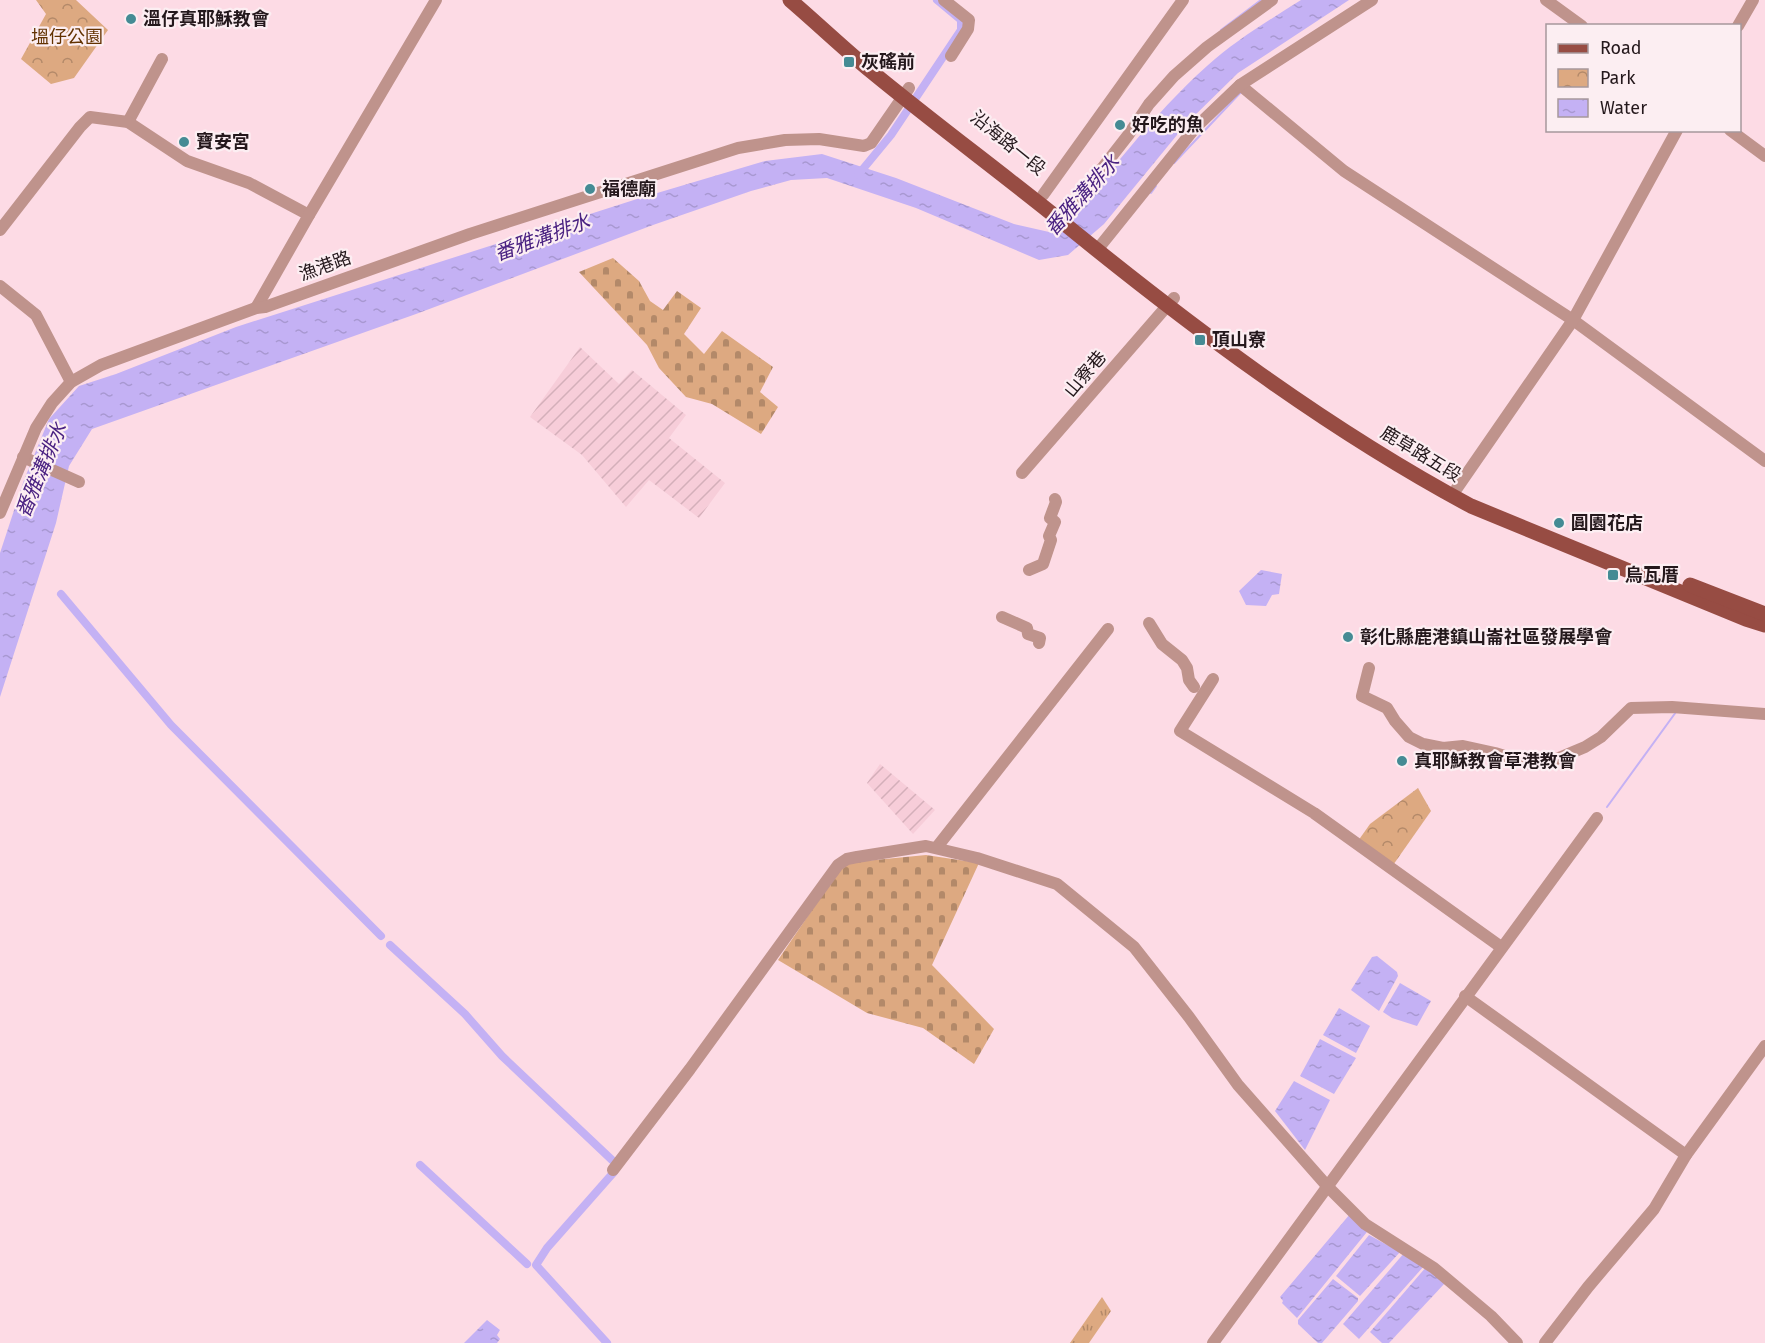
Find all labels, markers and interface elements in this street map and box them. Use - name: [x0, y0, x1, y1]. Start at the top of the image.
- place label: 溫仔真耶穌教會: [143, 8, 270, 30]
- marker: 溫仔真耶穌教會: [124, 12, 138, 26]
- legend: [1546, 24, 1741, 132]
- park label: 塭仔公園: [31, 26, 103, 48]
- text: Road: [1600, 37, 1642, 59]
- place label: 灰磘前: [861, 51, 915, 73]
- marker: 灰磘前: [842, 55, 856, 69]
- text: Park: [1600, 67, 1636, 89]
- text: Water: [1600, 97, 1647, 119]
- street label: 沿海路一段: [966, 106, 1050, 180]
- place label: 好吃的魚: [1132, 114, 1204, 136]
- marker: 好吃的魚: [1113, 118, 1127, 132]
- place label: 寶安宮: [196, 131, 250, 153]
- marker: 寶安宮: [177, 135, 191, 149]
- water label: 番雅溝排水: [1040, 149, 1125, 240]
- place label: 福德廟: [602, 178, 656, 200]
- marker: 福德廟: [583, 182, 597, 196]
- water label: 番雅溝排水: [491, 208, 594, 265]
- street label: 漁港路: [296, 246, 354, 286]
- place label: 頂山寮: [1212, 329, 1266, 351]
- marker: 頂山寮: [1193, 333, 1207, 347]
- street label: 山寮巷: [1059, 346, 1111, 402]
- water label: 番雅溝排水: [10, 418, 72, 521]
- street label: 鹿草路五段: [1377, 421, 1465, 487]
- place label: 圓園花店: [1571, 512, 1643, 534]
- marker: 圓園花店: [1552, 516, 1566, 530]
- place label: 烏瓦厝: [1625, 564, 1679, 586]
- marker: 烏瓦厝: [1606, 568, 1620, 582]
- place label: 彰化縣鹿港鎮山崙社區發展學會: [1360, 626, 1613, 648]
- marker: 彰化縣鹿港鎮山崙社區發展學會: [1341, 630, 1355, 644]
- place label: 真耶穌教會草港教會: [1414, 750, 1577, 772]
- marker: 真耶穌教會草港教會: [1395, 754, 1409, 768]

